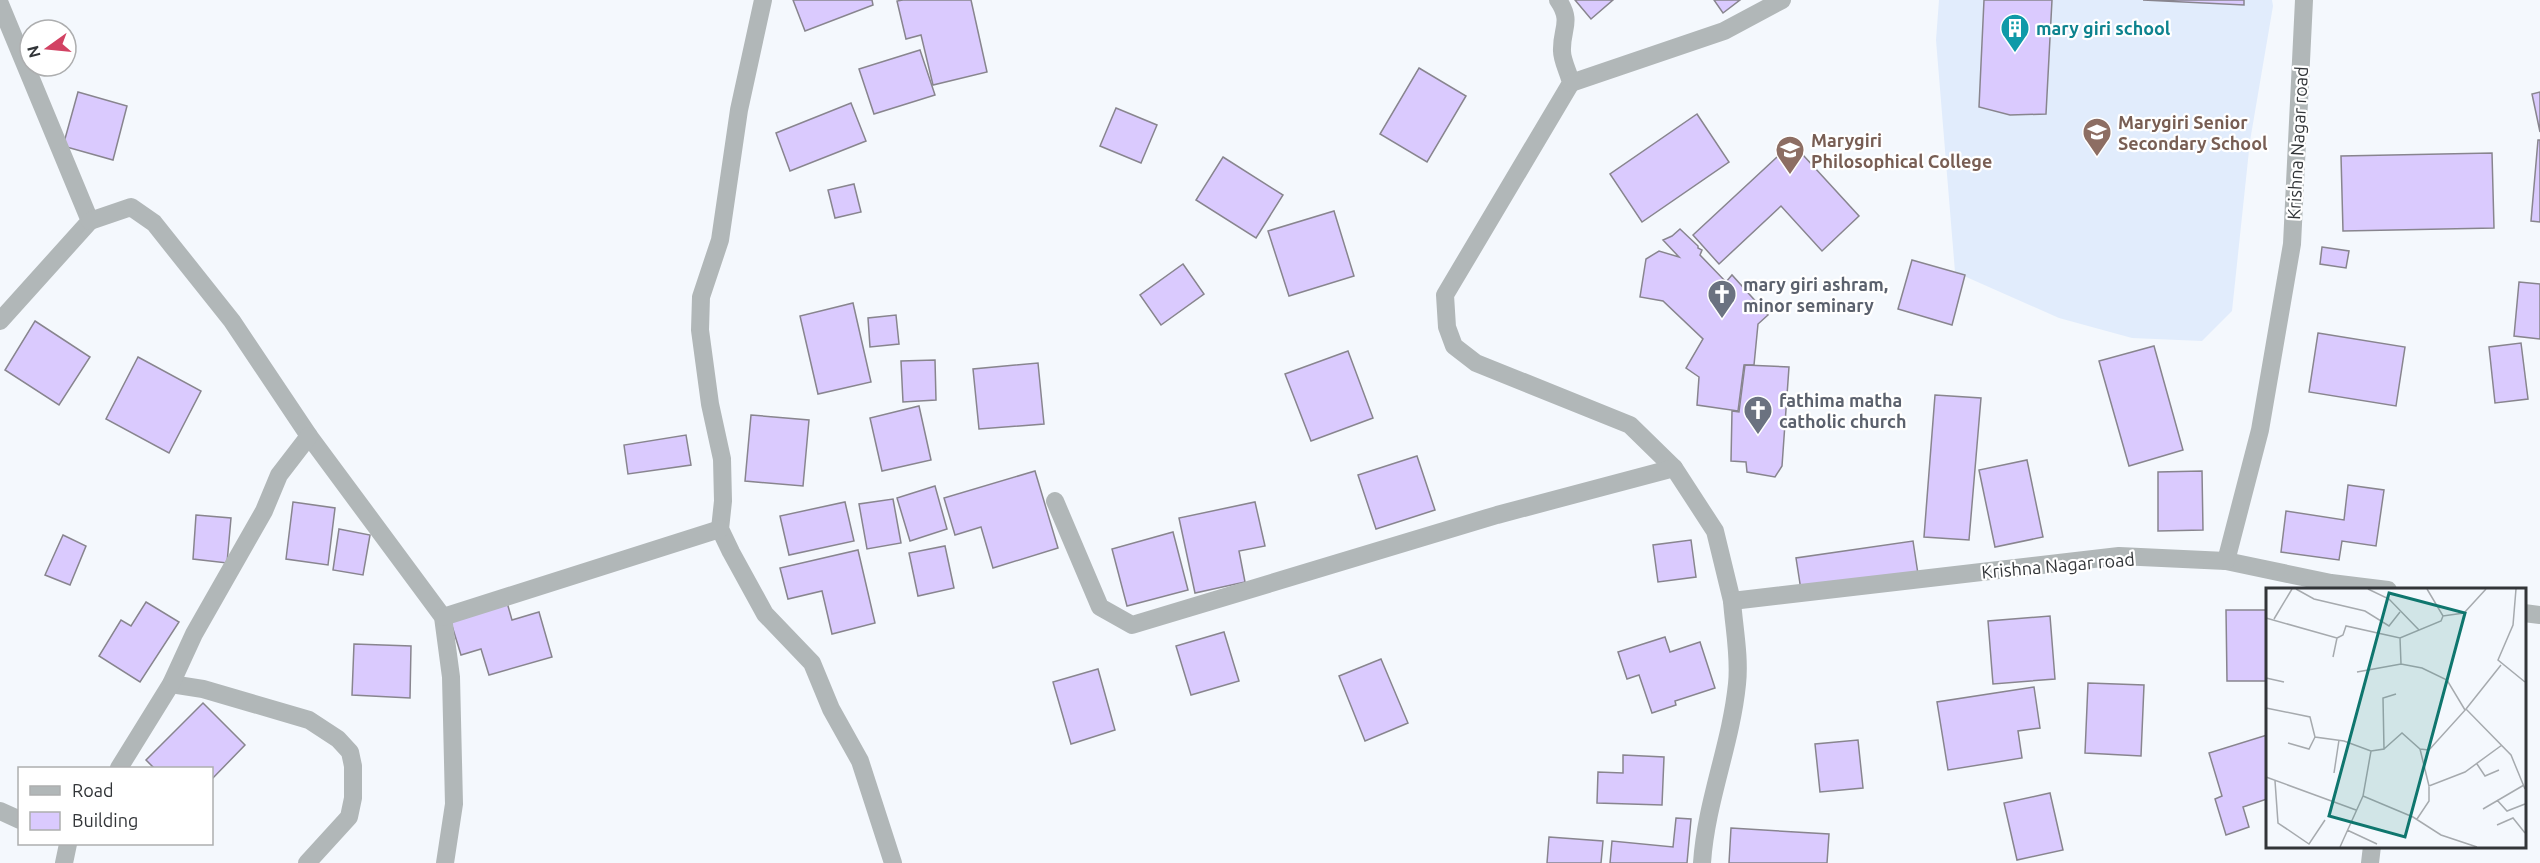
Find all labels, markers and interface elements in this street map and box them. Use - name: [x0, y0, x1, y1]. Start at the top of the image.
- building icon: mary giri school: [1999, 12, 2031, 54]
- north arrow: [18, 18, 78, 78]
- place label: mary giri school: [2036, 18, 2171, 38]
- text: N: [23, 44, 44, 60]
- street label: Krishna Nagar road: [2283, 66, 2311, 220]
- place label: Marygiri Senior Secondary School: [2118, 112, 2268, 153]
- school or university icon: Marygiri Senior Secondary School: [2081, 116, 2113, 158]
- place label: Marygiri Philosophical College: [1811, 130, 1992, 171]
- school or university icon: Marygiri Philosophical College: [1774, 134, 1806, 176]
- place label: mary giri ashram, minor seminary: [1743, 274, 1888, 315]
- church icon: mary giri ashram, minor seminary: [1706, 278, 1738, 320]
- place label: fathima matha catholic church: [1779, 390, 1906, 431]
- church icon: fathima matha catholic church: [1742, 394, 1774, 436]
- street label: Krishna Nagar road: [1981, 548, 2135, 582]
- inset map: [2266, 588, 2525, 848]
- legend: [18, 767, 213, 845]
- text: Road: [72, 780, 114, 800]
- text: Building: [72, 810, 138, 830]

